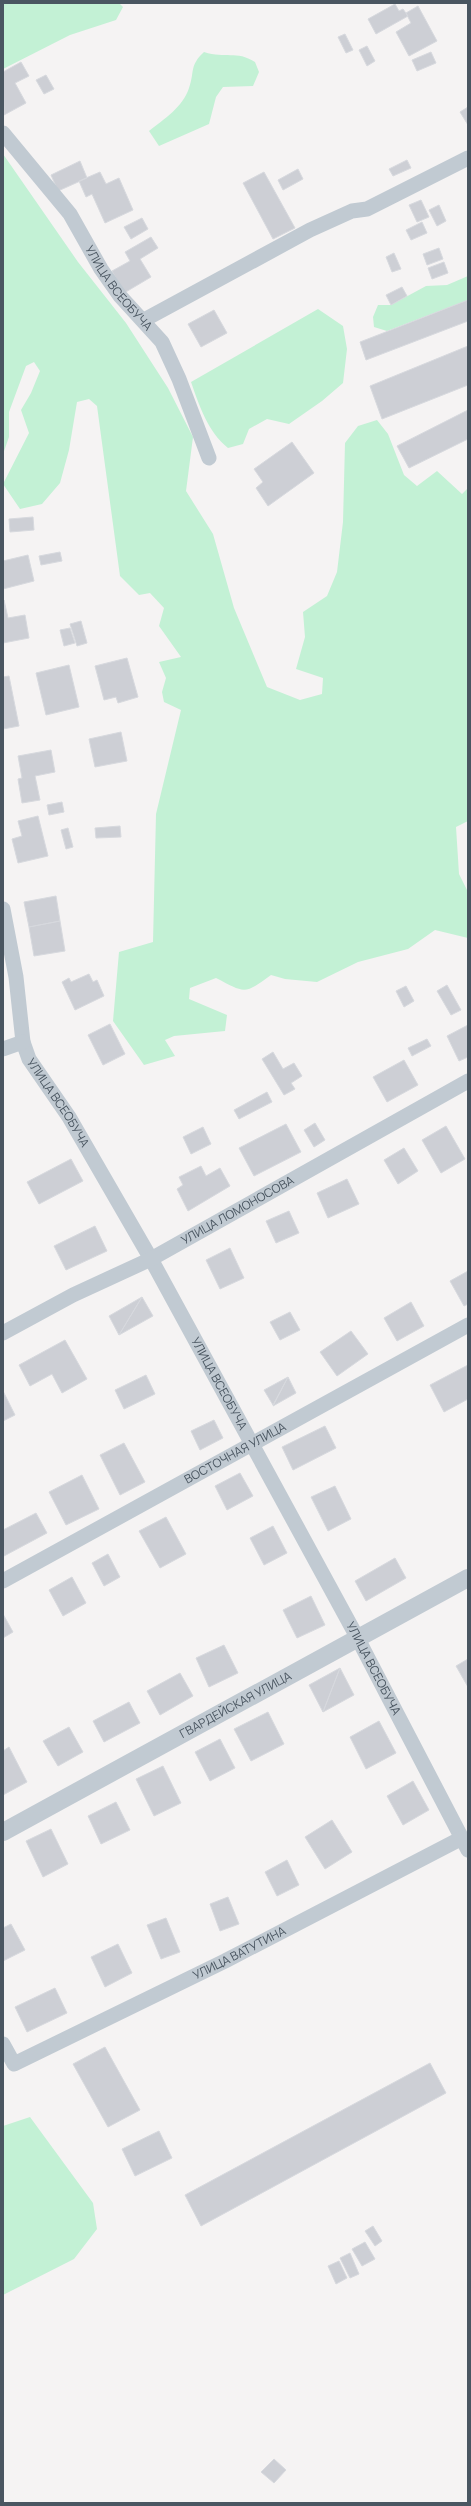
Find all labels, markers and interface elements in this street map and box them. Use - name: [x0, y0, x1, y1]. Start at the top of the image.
- street label: УЛИЦА ВСЕОБУЧА: [81, 242, 157, 334]
- street label: УЛИЦА ВСЕОБУЧА: [23, 1055, 94, 1150]
- street label: УЛИЦА ЛОМОНОСОВА: [178, 1171, 297, 1248]
- street label: УЛИЦА ВСЕОБУЧА: [187, 1334, 252, 1433]
- street label: ВОСТОЧНАЯ УЛИЦА: [181, 1418, 289, 1488]
- street label: УЛИЦА ВСЕОБУЧА: [342, 1619, 405, 1718]
- street label: ГВАРДЕЙСКАЯ УЛИЦА: [176, 1667, 295, 1742]
- street label: УЛИЦА ВАТУТИНА: [190, 1922, 289, 1983]

